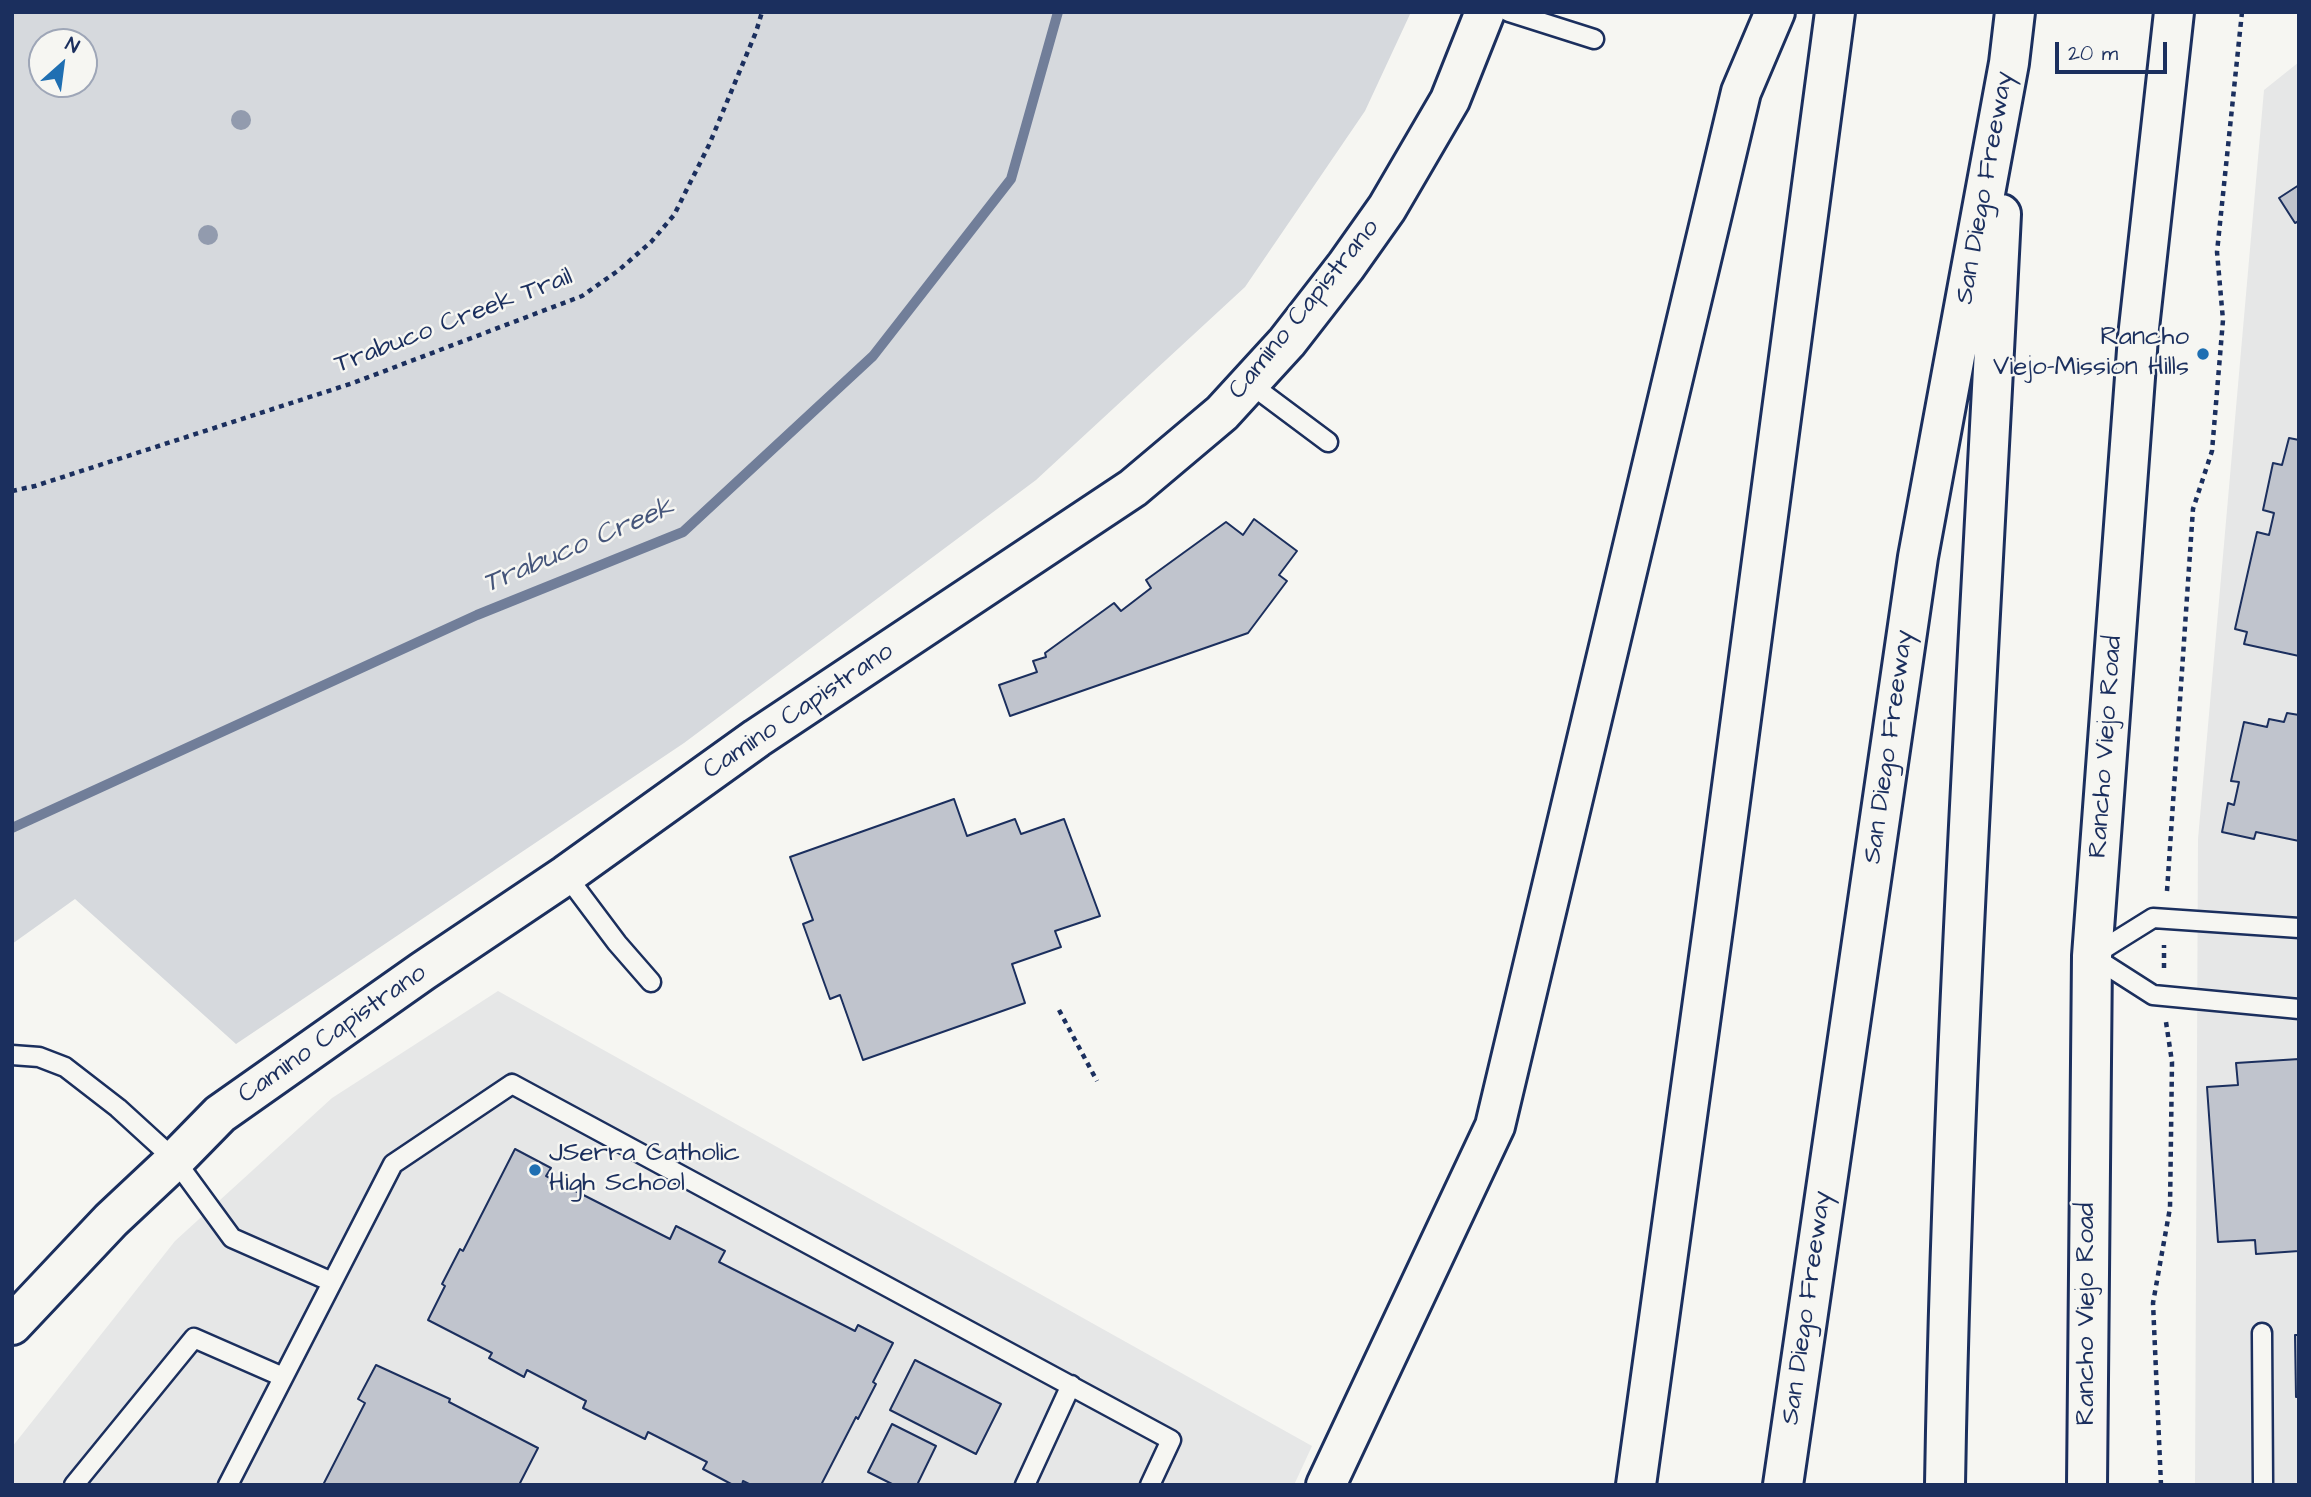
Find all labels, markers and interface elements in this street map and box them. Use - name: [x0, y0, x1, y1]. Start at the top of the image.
- north arrow: [28, 28, 98, 98]
- scale bar: [2059, 28, 2171, 72]
- text: N: [61, 31, 84, 60]
- text: 20 m: [2068, 39, 2118, 68]
- street label: San Diego Freeway: [1950, 69, 2022, 307]
- street label: Camino Capistrano: [1223, 214, 1387, 406]
- street label: Trabuco Creek Trail: [331, 262, 577, 382]
- place label: Rancho Viejo-Mission Hills: [1993, 323, 2189, 384]
- marker: Rancho Viejo-Mission Hills: [2195, 346, 2211, 362]
- water label: Trabuco Creek: [478, 492, 680, 602]
- street label: San Diego Freeway: [1858, 628, 1922, 866]
- street label: Rancho Viejo Road: [2084, 635, 2130, 859]
- street label: Camino Capistrano: [698, 637, 900, 787]
- street label: Camino Capistrano: [233, 958, 433, 1112]
- place label: JSerra Catholic High School: [549, 1139, 740, 1200]
- marker: JSerra Catholic High School: [527, 1162, 543, 1178]
- street label: San Diego Freeway: [1776, 1189, 1840, 1427]
- street label: Rancho Viejo Road: [2072, 1203, 2104, 1425]

